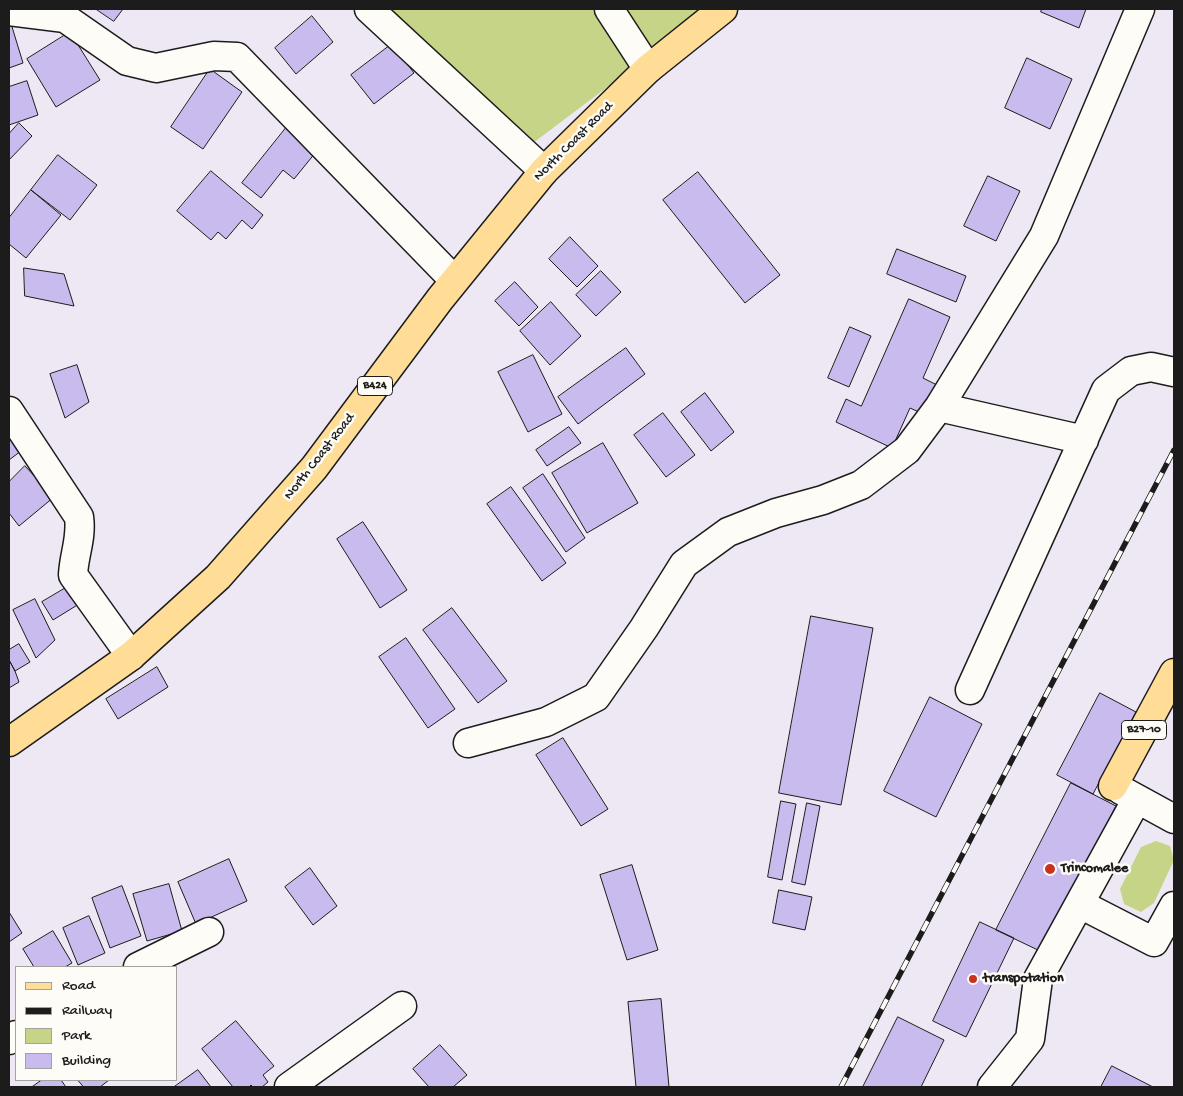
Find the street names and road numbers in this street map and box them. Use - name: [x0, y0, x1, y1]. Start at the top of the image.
- street label: North Coast Road: [531, 99, 617, 185]
- road number: B424: [358, 376, 392, 396]
- street label: North Coast Road: [281, 410, 359, 504]
- road number: B27-10: [1122, 720, 1166, 740]

